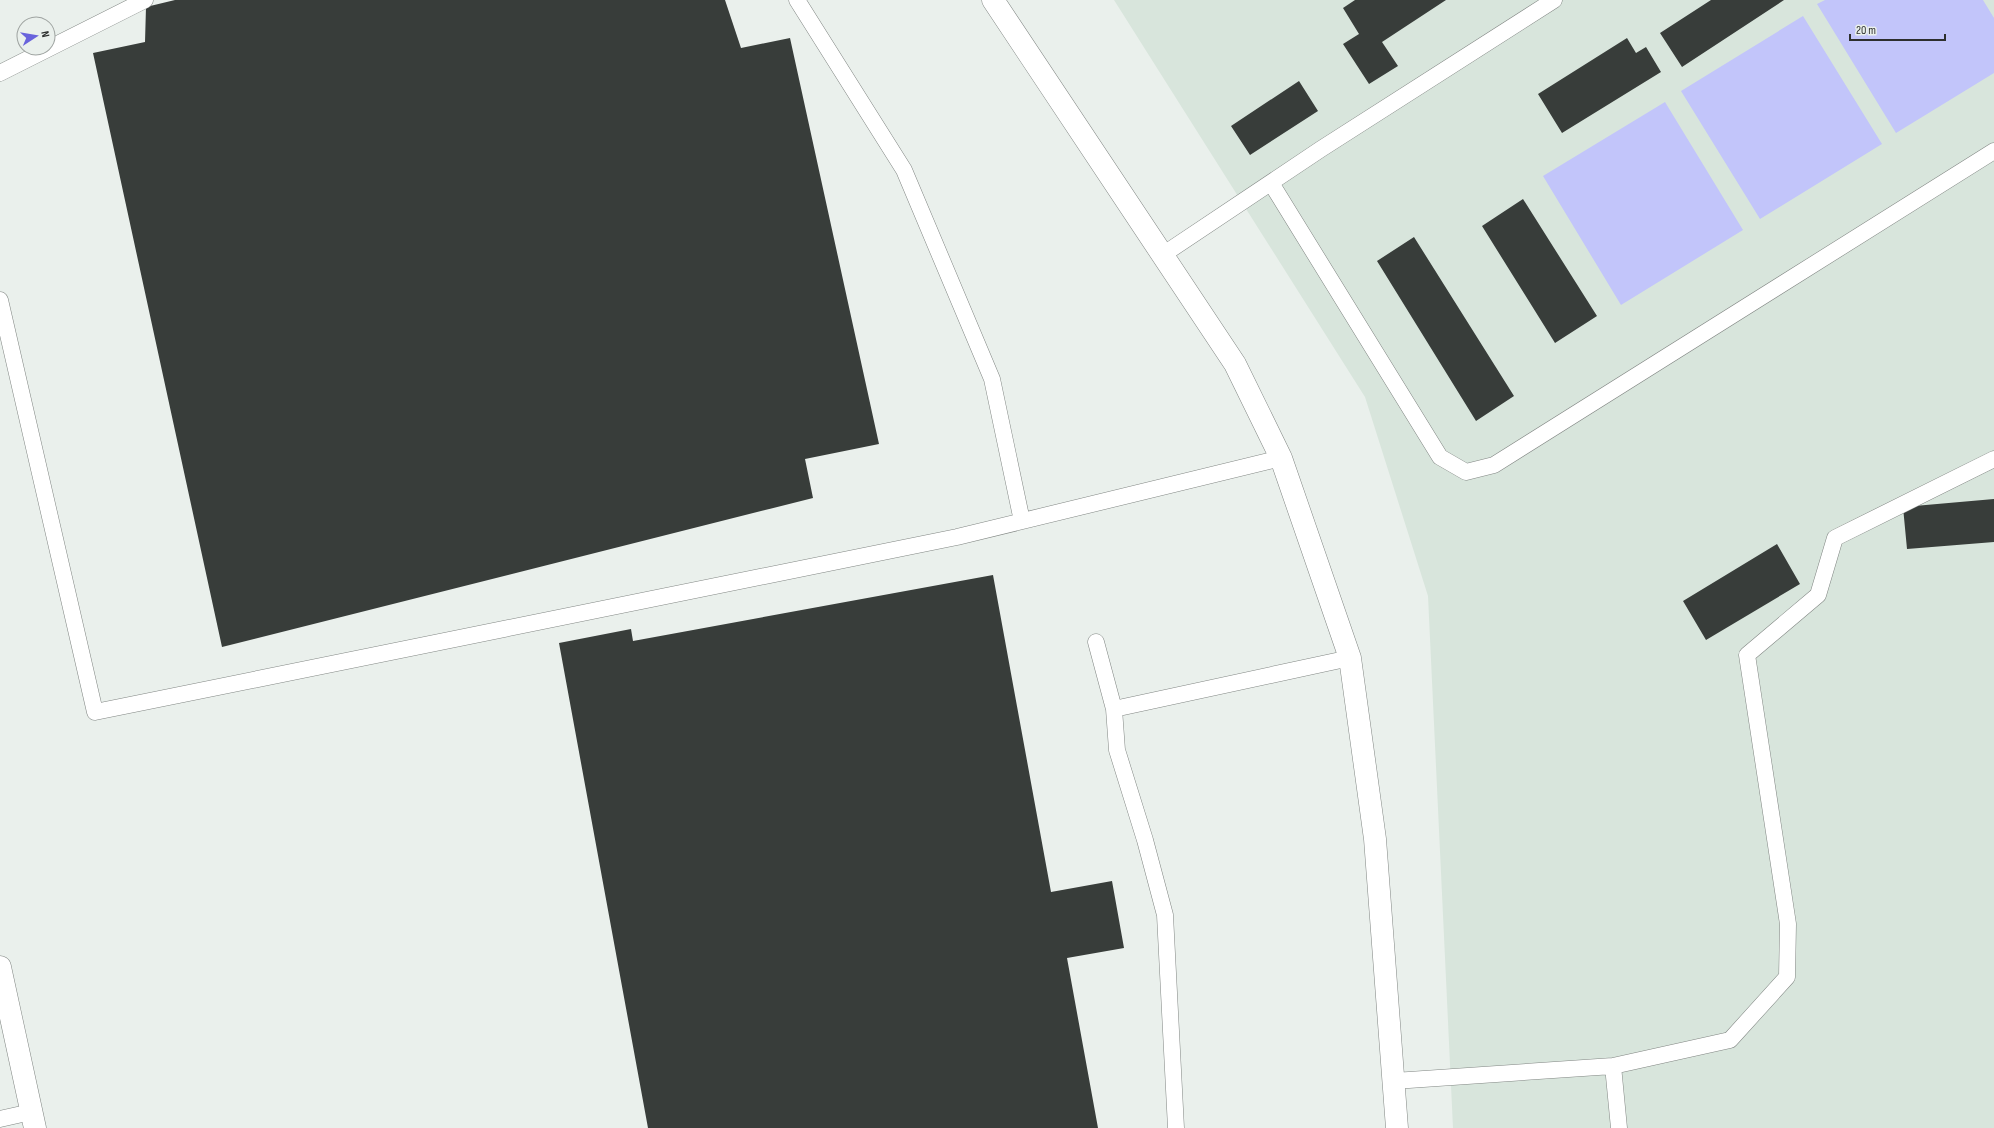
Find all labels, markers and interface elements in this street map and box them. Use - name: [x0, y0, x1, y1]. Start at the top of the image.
- north arrow: [16, 16, 56, 56]
- scale bar: [1850, 16, 1945, 42]
- text: 20 m: [1856, 23, 1876, 38]
- text: N: [38, 30, 52, 38]

